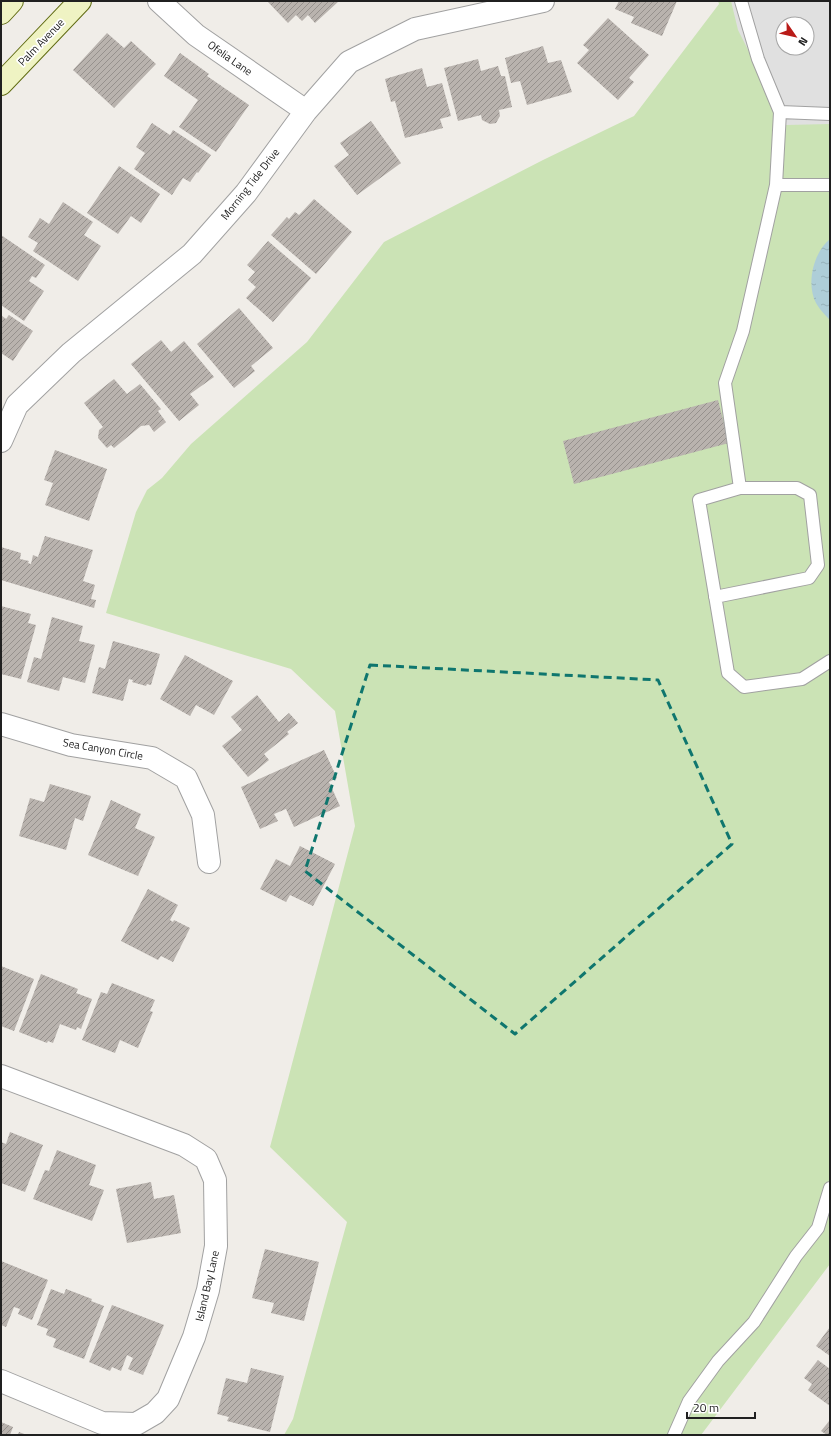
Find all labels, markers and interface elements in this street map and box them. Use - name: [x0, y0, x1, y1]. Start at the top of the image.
- street label: Palm Avenue: [14, 14, 68, 69]
- north arrow: [775, 16, 815, 56]
- text: N: [795, 34, 812, 49]
- street label: Ofelia Lane: [204, 37, 256, 80]
- street label: Morning Tide Drive: [217, 144, 283, 223]
- street label: Sea Canyon Circle: [62, 734, 145, 764]
- street label: Island Bay Lane: [191, 1249, 223, 1323]
- scale bar: [687, 1394, 755, 1420]
- text: 20 m: [693, 1398, 719, 1417]

